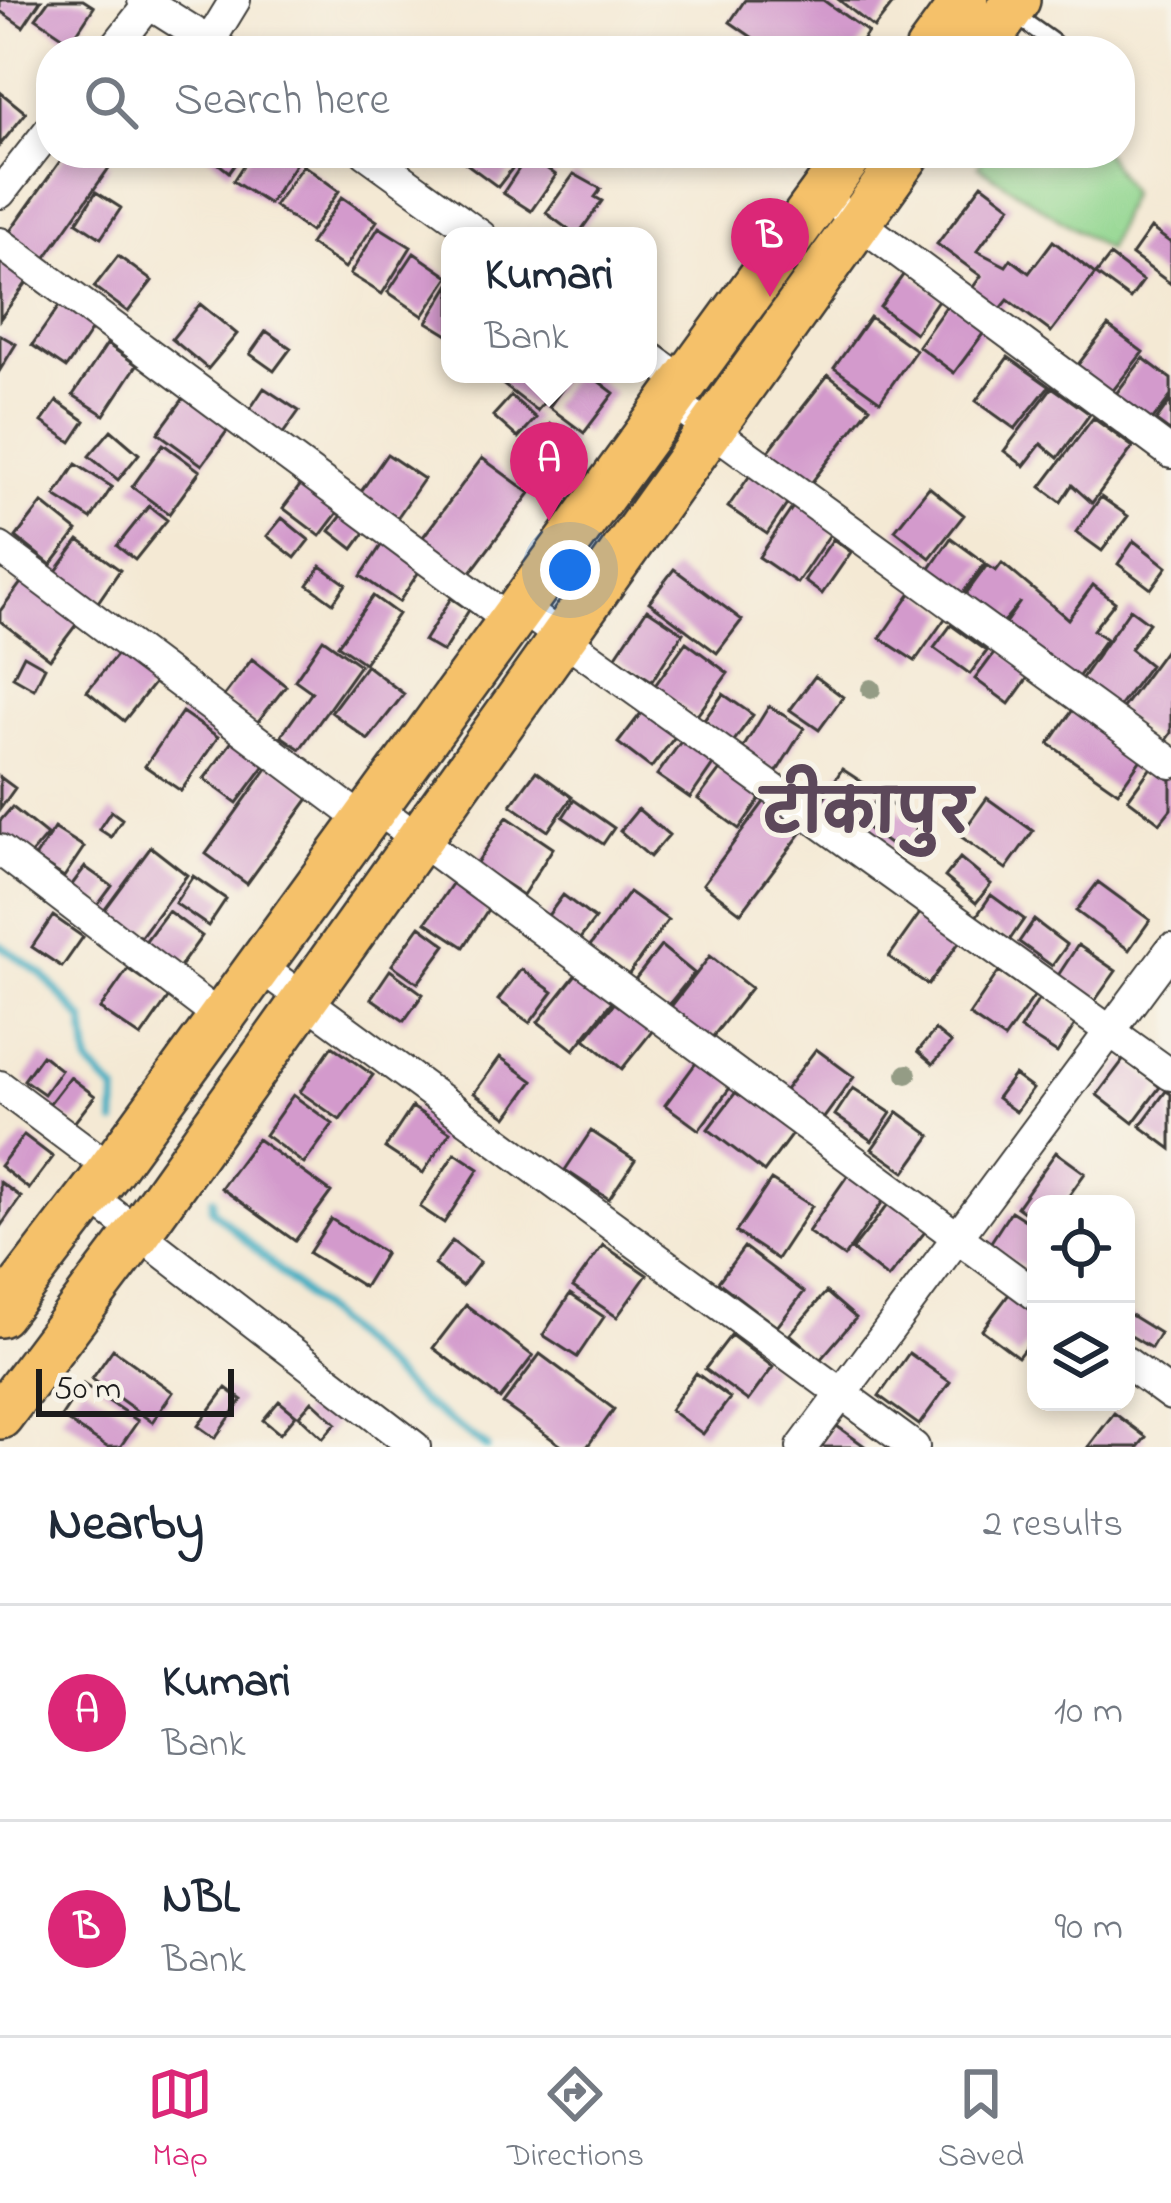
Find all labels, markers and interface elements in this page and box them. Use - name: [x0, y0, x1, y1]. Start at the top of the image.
- search box: [36, 36, 1135, 168]
- icon: search: [78, 69, 144, 135]
- text: Search here: [174, 69, 390, 135]
- pin: B: [731, 198, 809, 297]
- popup: [441, 227, 657, 383]
- text: Kumari: [485, 244, 613, 310]
- text: Bank: [485, 310, 568, 367]
- pin: A: [510, 422, 588, 521]
- your location: [540, 540, 600, 600]
- district label: टीकापुर: [757, 764, 976, 861]
- map controls: [1027, 1195, 1135, 1411]
- button: locate: [1027, 1195, 1135, 1303]
- button: layers: [1027, 1303, 1135, 1411]
- scale bar: [36, 1363, 234, 1416]
- text: 50 m: [54, 1366, 121, 1414]
- text: Nearby: [48, 1488, 204, 1563]
- text: 2 results: [983, 1497, 1123, 1554]
- text: Kumari: [162, 1651, 291, 1717]
- text: A: [75, 1684, 99, 1741]
- text: 10 m: [1054, 1684, 1123, 1741]
- text: Bank: [162, 1717, 246, 1774]
- text: NBL: [162, 1867, 239, 1933]
- text: B: [74, 1900, 100, 1957]
- text: 90 m: [1054, 1900, 1123, 1957]
- text: Bank: [162, 1933, 246, 1990]
- tab: Map: [147, 2061, 213, 2181]
- tab: Directions: [507, 2061, 644, 2181]
- tab: Saved: [938, 2061, 1024, 2181]

